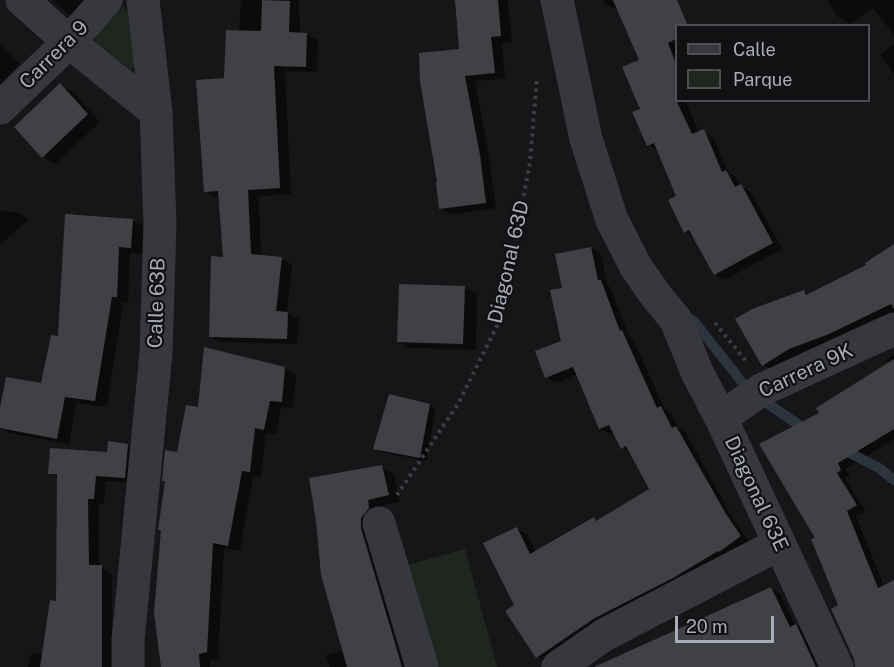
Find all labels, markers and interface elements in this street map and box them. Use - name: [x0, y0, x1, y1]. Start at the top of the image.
- street label: Carrera 9: [15, 16, 93, 94]
- legend: [675, 24, 870, 102]
- text: Calle: [733, 39, 776, 60]
- text: Parque: [733, 69, 793, 90]
- street label: Diagonal 63D: [483, 198, 535, 326]
- street label: Calle 63B: [143, 257, 171, 349]
- street label: Carrera 9K: [755, 339, 857, 403]
- street label: Diagonal 63E: [719, 433, 793, 555]
- scale bar: [678, 604, 777, 642]
- text: 20 m: [686, 616, 728, 637]

